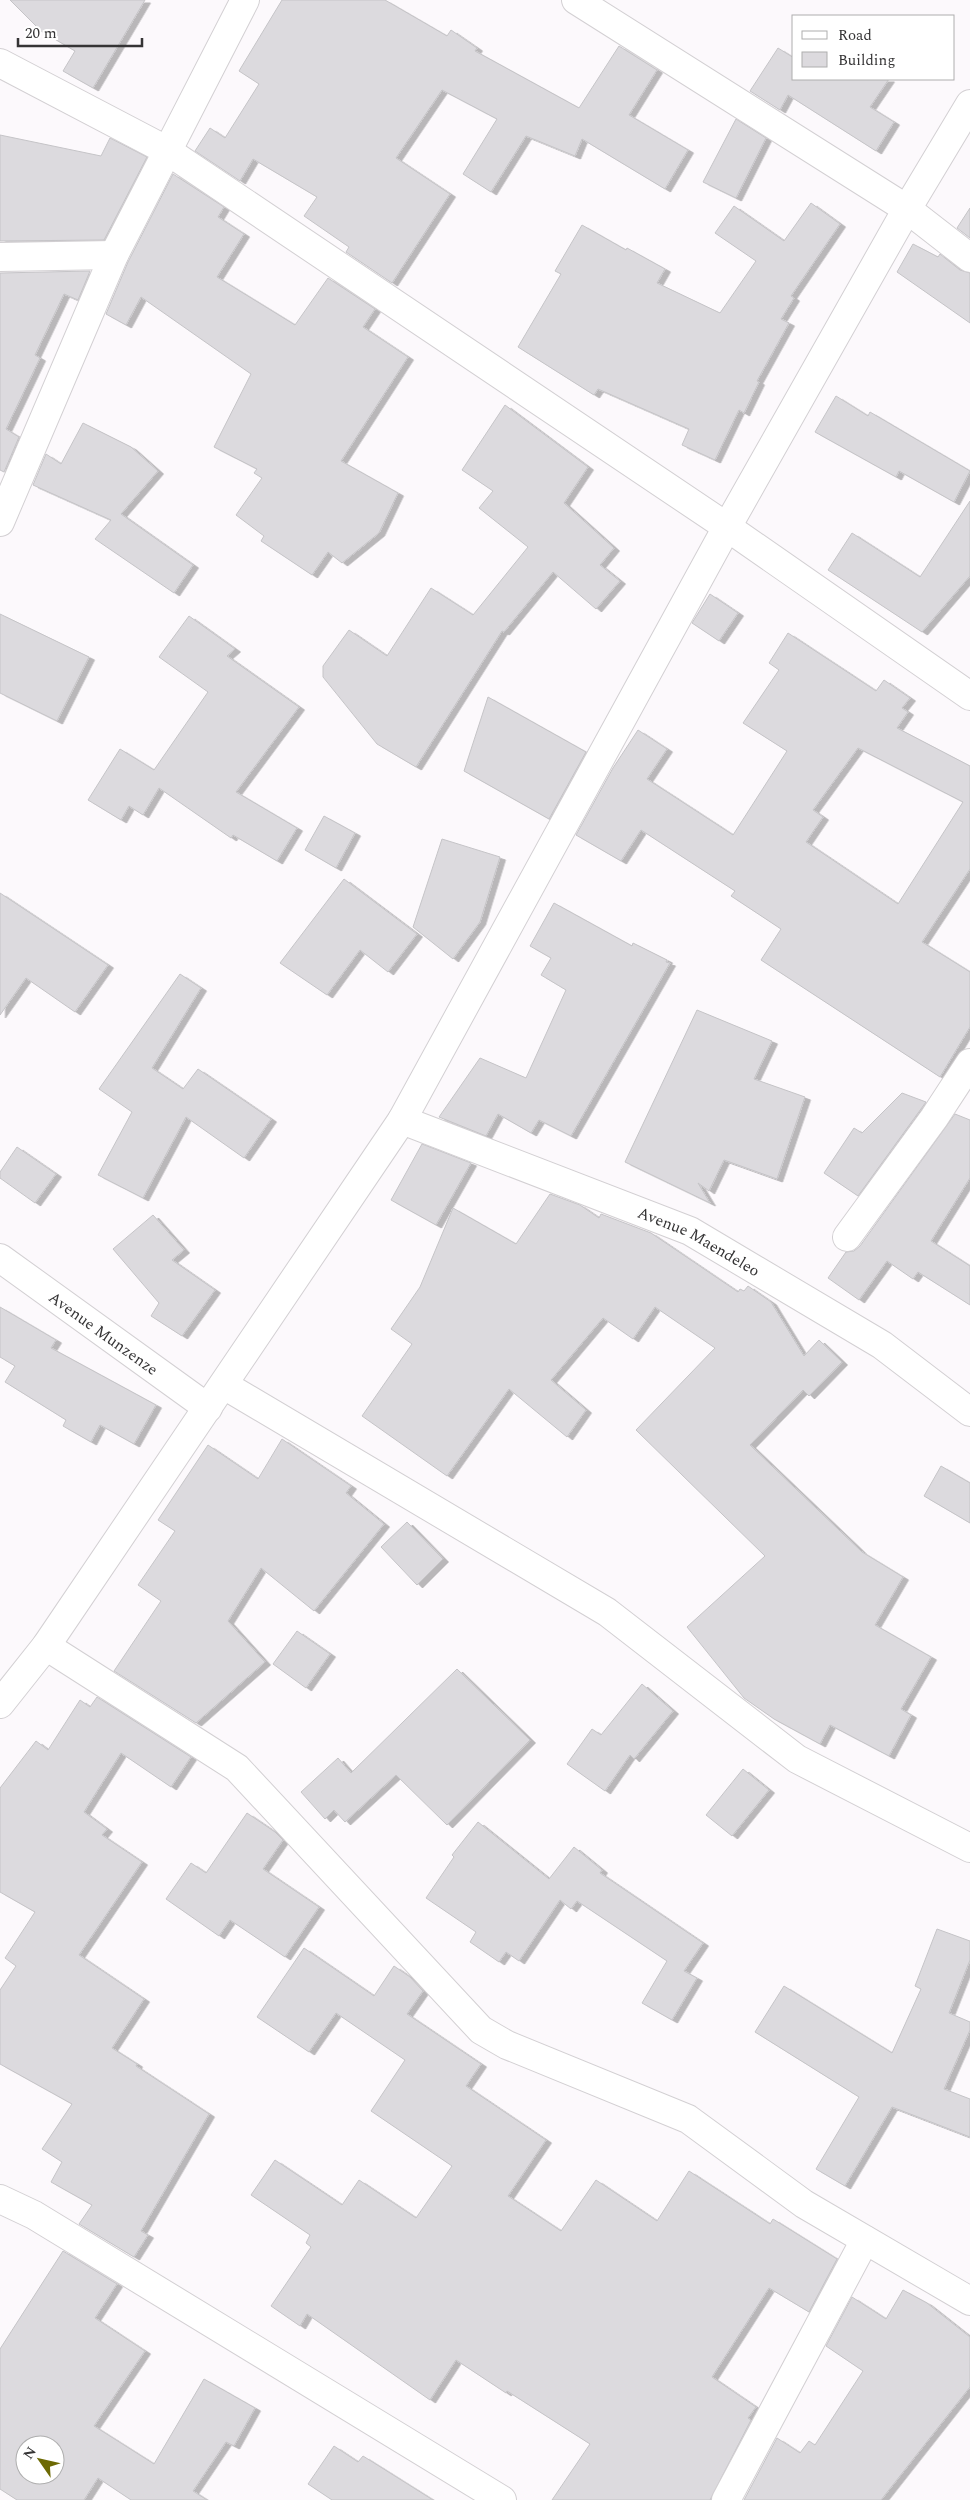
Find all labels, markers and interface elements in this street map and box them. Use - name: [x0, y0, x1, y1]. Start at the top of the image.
- scale bar: [18, 15, 141, 47]
- legend: [792, 15, 955, 80]
- text: 20 m: [25, 22, 57, 45]
- text: Road: [838, 24, 872, 47]
- text: Building: [838, 49, 895, 72]
- street label: Avenue Maendeleo: [634, 1201, 764, 1283]
- street label: Avenue Munzenze: [43, 1286, 163, 1382]
- north arrow: [15, 2435, 65, 2485]
- text: N: [18, 2442, 42, 2464]

